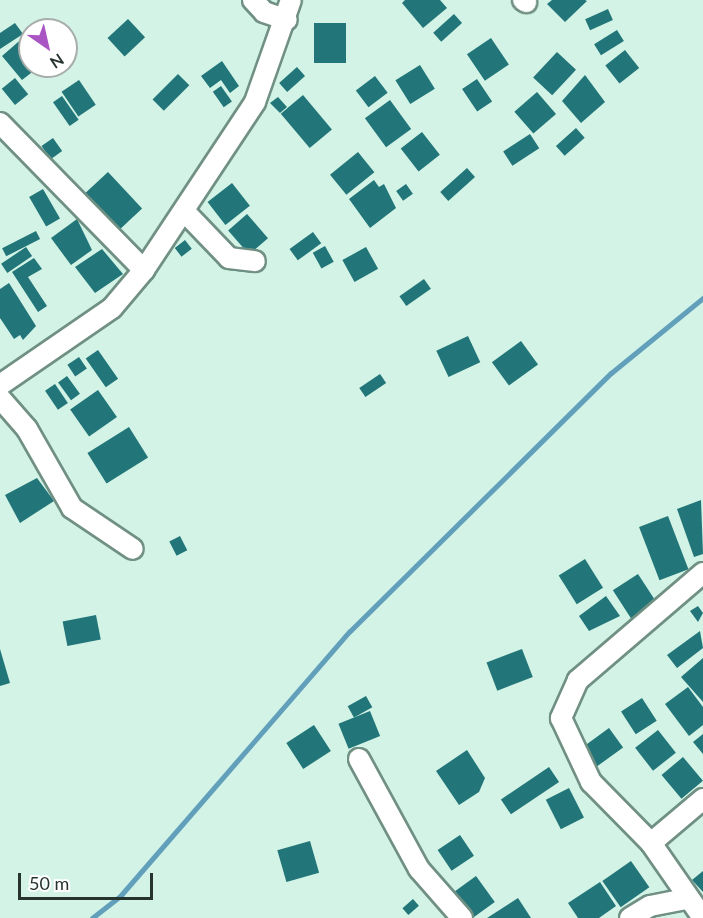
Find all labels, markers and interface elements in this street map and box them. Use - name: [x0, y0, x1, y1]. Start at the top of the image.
- north arrow: [18, 18, 78, 78]
- text: N: [47, 50, 68, 73]
- scale bar: [21, 861, 156, 899]
- text: 50 m: [29, 872, 69, 894]

